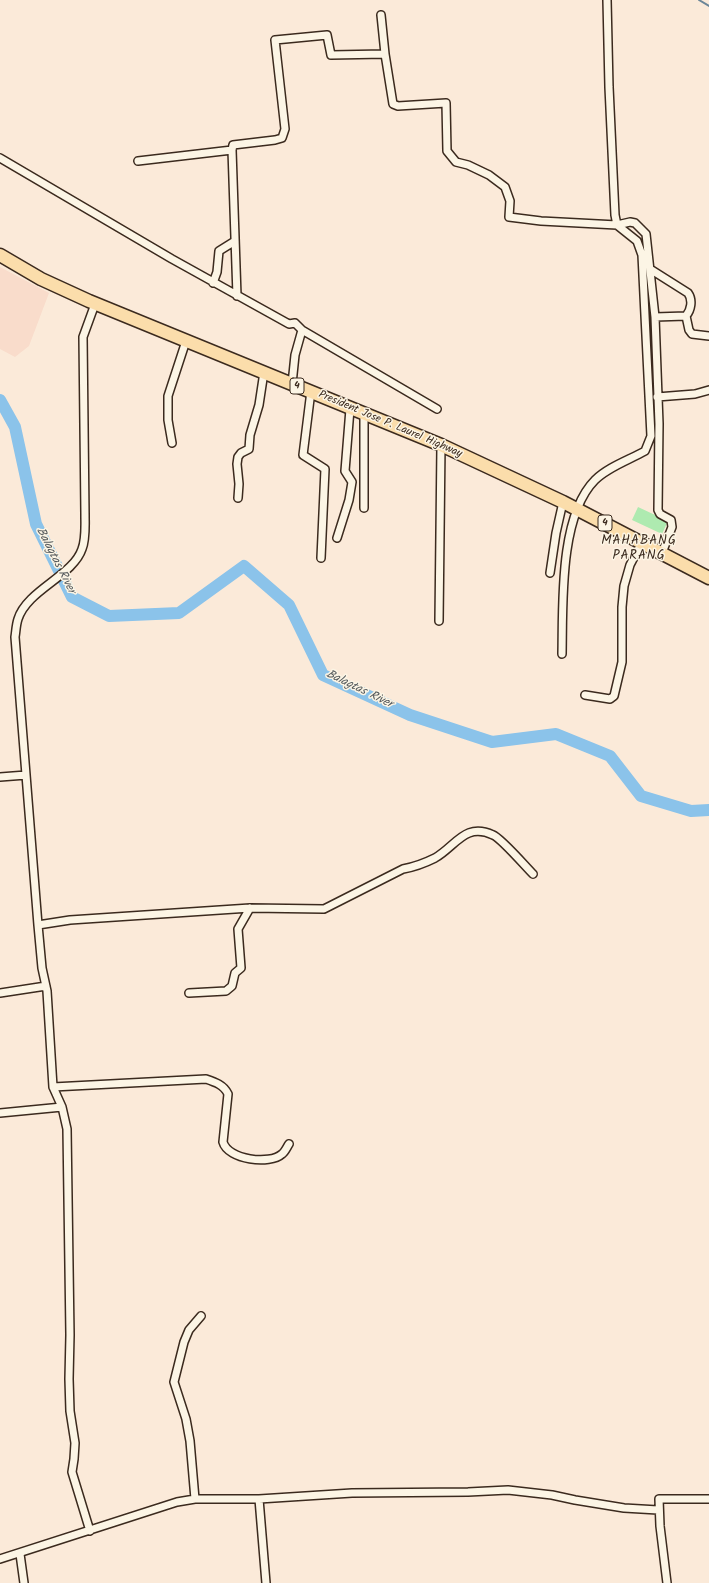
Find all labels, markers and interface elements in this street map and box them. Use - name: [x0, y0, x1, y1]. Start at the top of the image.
- road number: 4: [290, 378, 304, 394]
- street label: President Jose P. Laurel Highway: [316, 389, 464, 461]
- road number: 4: [598, 515, 612, 531]
- water label: Balagtas River: [32, 526, 78, 596]
- district label: MAHABANG PARANG: [601, 534, 677, 565]
- water label: Balagtas River: [323, 668, 395, 712]

